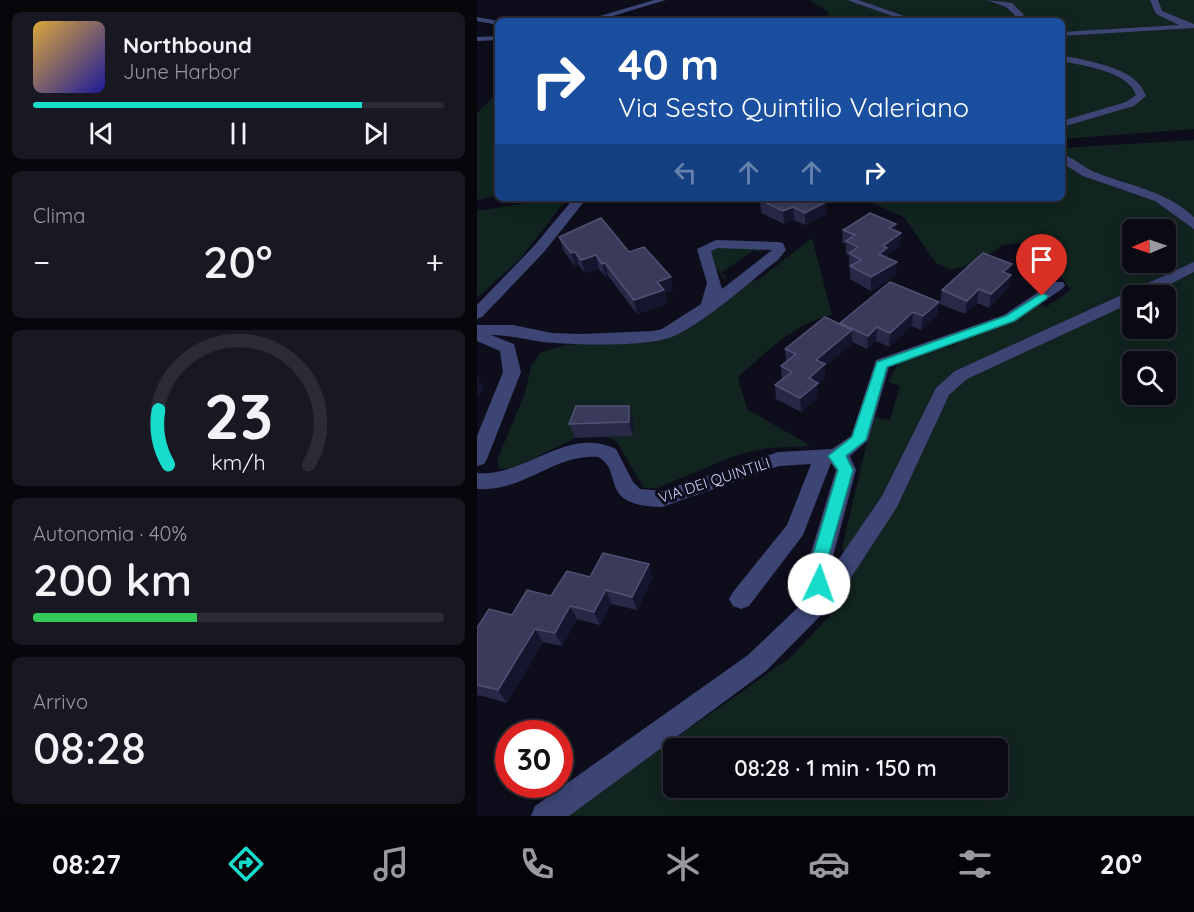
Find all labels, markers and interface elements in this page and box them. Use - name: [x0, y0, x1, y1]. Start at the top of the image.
- text: Northbound: [123, 31, 252, 59]
- text: 40 m: [618, 38, 719, 91]
- icon: right: [519, 42, 597, 120]
- text: June Harbor: [123, 59, 240, 84]
- text: Via Sesto Quintilio Valeriano: [618, 90, 969, 124]
- icon: previous: [85, 117, 118, 150]
- icon: pause: [222, 117, 255, 150]
- icon: next: [359, 117, 392, 150]
- icon: left: [669, 156, 702, 189]
- icon: ahead: [732, 156, 765, 189]
- icon: ahead: [795, 156, 828, 189]
- icon: right: [858, 156, 891, 189]
- text: Clima: [33, 203, 85, 228]
- north arrow: [1122, 219, 1176, 273]
- map controls: [1122, 219, 1176, 405]
- text: 20°: [203, 233, 273, 289]
- pin: [1016, 234, 1067, 296]
- text: −: [33, 241, 50, 282]
- text: +: [425, 241, 444, 282]
- icon: arrive: [1025, 243, 1058, 276]
- button: sound: [1122, 285, 1176, 339]
- button: search: [1122, 351, 1176, 405]
- text: 23: [204, 377, 273, 455]
- text: km/h: [211, 449, 266, 475]
- street label: VIA DEI QUINTILI: [656, 453, 772, 507]
- text: Autonomia · 40%: [33, 521, 187, 546]
- text: 200 km: [33, 551, 192, 607]
- position arrow: [787, 552, 851, 616]
- text: Arrivo: [33, 689, 88, 714]
- text: 08:28: [33, 719, 146, 775]
- speed limit sign: 30: [495, 720, 573, 798]
- text: 08:28 · 1 min · 150 m: [734, 754, 937, 782]
- icon: directions: [225, 843, 267, 885]
- icon: music: [370, 843, 412, 885]
- icon: phone: [516, 843, 558, 885]
- icon: climate: [662, 843, 704, 885]
- icon: car: [808, 843, 850, 885]
- icon: filters: [954, 843, 996, 885]
- text: 08:27: [52, 847, 121, 881]
- text: 20°: [1100, 847, 1142, 881]

